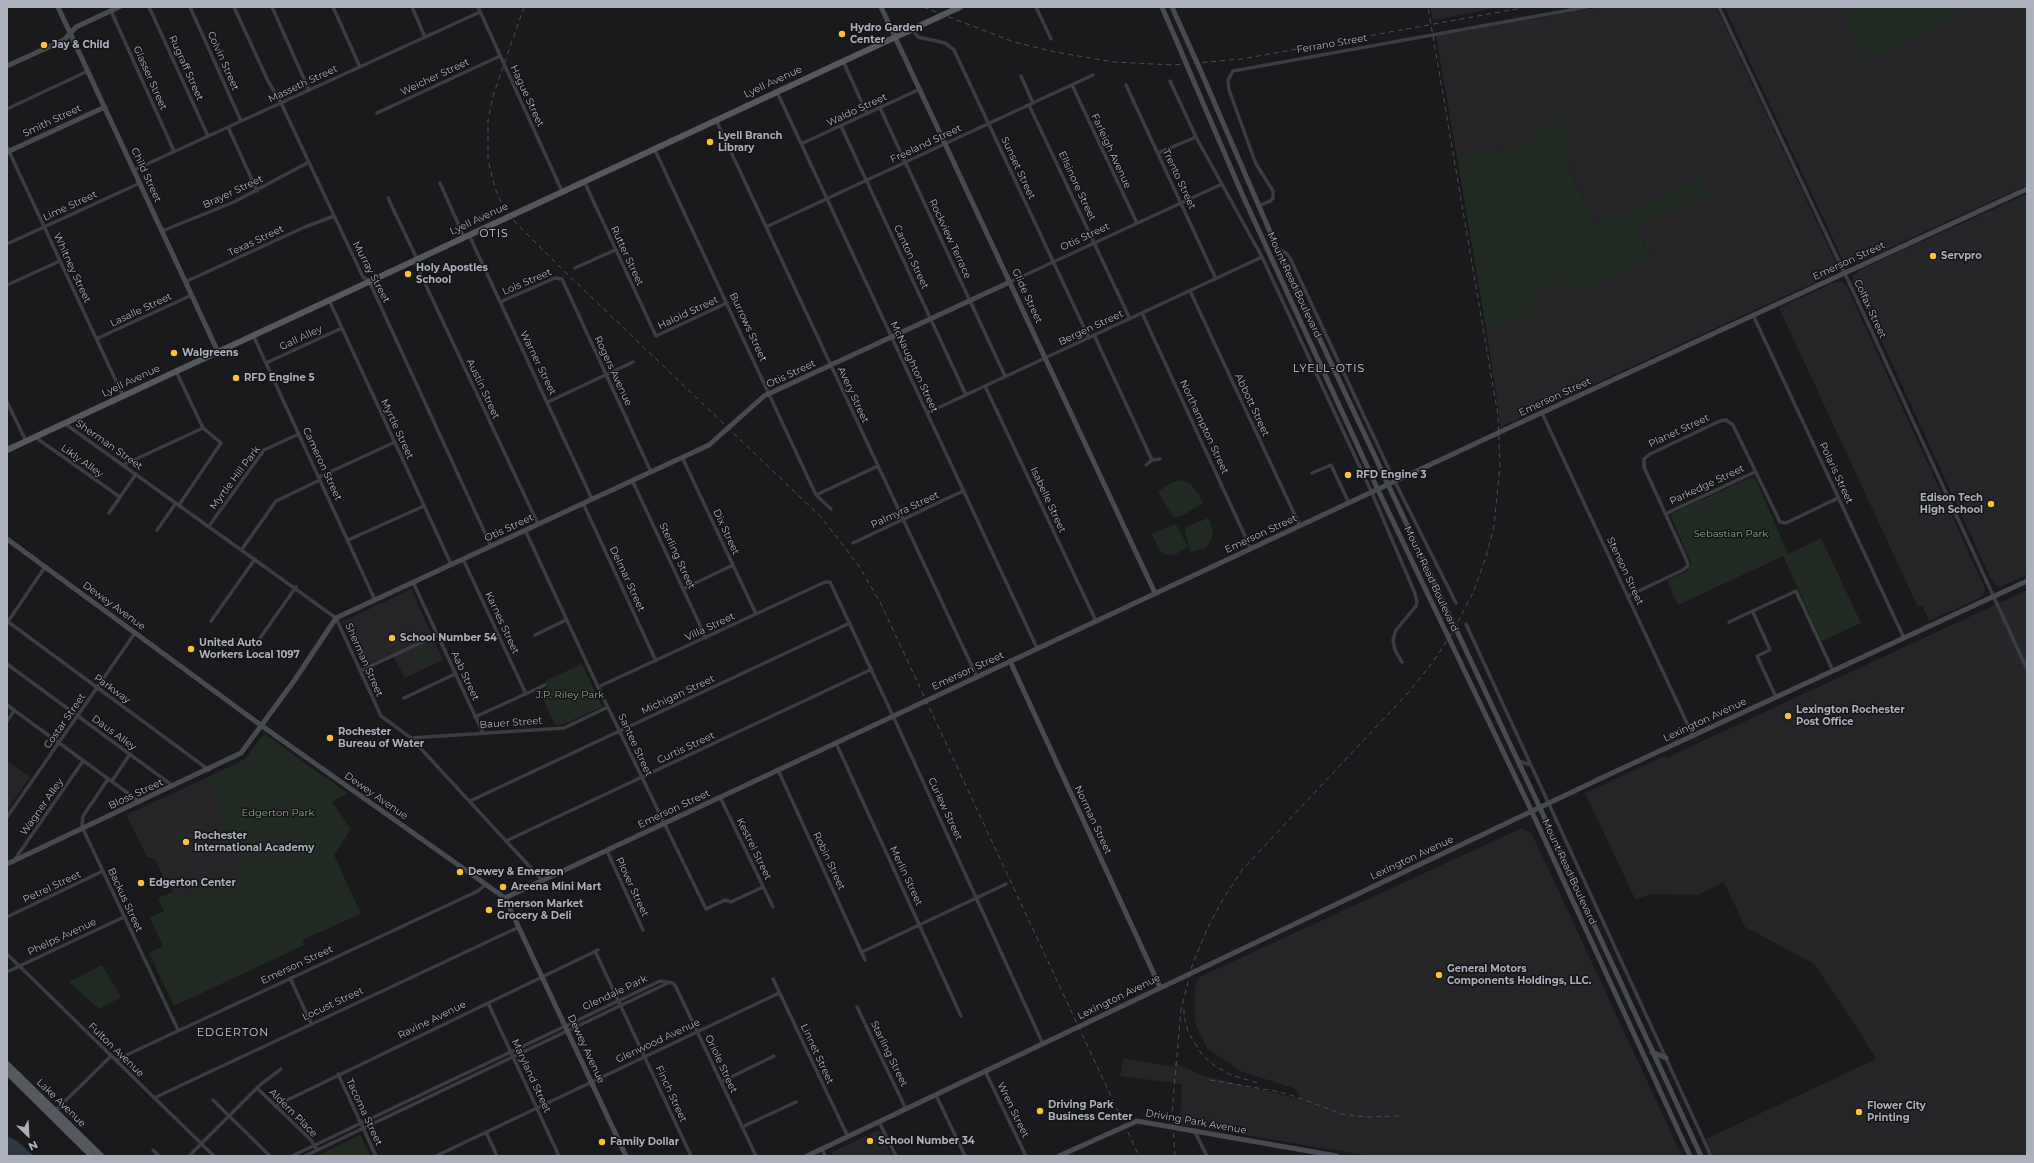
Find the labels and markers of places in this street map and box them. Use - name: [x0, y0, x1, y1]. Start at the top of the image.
- place label: Hydro Garden Center: [850, 22, 923, 46]
- marker: Hydro Garden Center: [837, 29, 847, 39]
- place label: Jay & Child: [52, 39, 109, 51]
- marker: Jay & Child: [39, 40, 49, 50]
- place label: Lyell Branch Library: [718, 130, 783, 154]
- marker: Lyell Branch Library: [705, 137, 715, 147]
- place label: Servpro: [1941, 250, 1982, 262]
- marker: Servpro: [1928, 251, 1938, 261]
- place label: Holy Apostles School: [416, 262, 488, 286]
- marker: Holy Apostles School: [403, 269, 413, 279]
- place label: Walgreens: [182, 347, 238, 359]
- marker: Walgreens: [169, 348, 179, 358]
- place label: RFD Engine 5: [244, 372, 315, 384]
- marker: RFD Engine 5: [231, 373, 241, 383]
- place label: RFD Engine 3: [1356, 469, 1427, 481]
- marker: RFD Engine 3: [1343, 470, 1353, 480]
- place label: Edison Tech High School: [1920, 492, 1983, 516]
- marker: Edison Tech High School: [1986, 499, 1996, 509]
- place label: School Number 54: [400, 632, 497, 644]
- marker: School Number 54: [387, 633, 397, 643]
- place label: United Auto Workers Local 1097: [199, 637, 300, 660]
- marker: United Auto Workers Local 1097: [186, 644, 196, 654]
- place label: Lexington Rochester Post Office: [1796, 704, 1905, 728]
- marker: Lexington Rochester Post Office: [1783, 711, 1793, 721]
- place label: Rochester Bureau of Water: [338, 726, 424, 750]
- marker: Rochester Bureau of Water: [325, 733, 335, 743]
- place label: Rochester International Academy: [194, 830, 314, 854]
- marker: Rochester International Academy: [181, 837, 191, 847]
- place label: Dewey & Emerson: [468, 866, 564, 878]
- marker: Dewey & Emerson: [455, 867, 465, 877]
- place label: Edgerton Center: [149, 877, 236, 889]
- marker: Edgerton Center: [136, 878, 146, 888]
- place label: Areena Mini Mart: [511, 881, 601, 893]
- marker: Areena Mini Mart: [498, 882, 508, 892]
- place label: Emerson Market Grocery & Deli: [497, 898, 583, 922]
- marker: Emerson Market Grocery & Deli: [484, 905, 494, 915]
- place label: General Motors Components Holdings, LLC.: [1447, 963, 1591, 986]
- marker: General Motors Components Holdings, LLC.: [1434, 970, 1444, 980]
- place label: Driving Park Business Center: [1048, 1099, 1133, 1122]
- place label: Flower City Printing: [1867, 1100, 1926, 1124]
- marker: Driving Park Business Center: [1035, 1106, 1045, 1116]
- marker: Flower City Printing: [1854, 1107, 1864, 1117]
- place label: School Number 34: [878, 1135, 975, 1147]
- place label: Family Dollar: [610, 1136, 679, 1148]
- marker: School Number 34: [865, 1136, 875, 1146]
- marker: Family Dollar: [597, 1137, 607, 1147]

